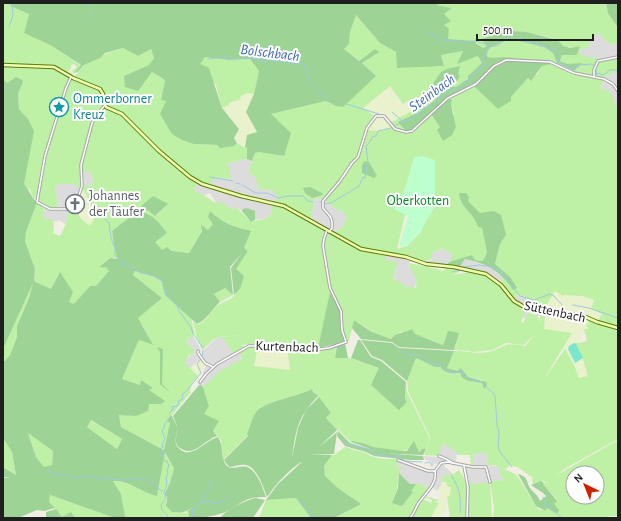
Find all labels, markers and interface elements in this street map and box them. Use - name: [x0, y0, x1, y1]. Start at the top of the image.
- scale bar: [477, 16, 593, 42]
- text: 500 m: [483, 24, 512, 36]
- water label: Bolschbach: [240, 42, 300, 64]
- water label: Steinbach: [406, 71, 458, 115]
- place label: Ommerborner Kreuz: [73, 92, 152, 122]
- place icon: Ommerborner Kreuz: [48, 96, 70, 118]
- place label: Johannes der Täufer: [89, 189, 144, 219]
- church icon: Johannes der Täufer: [64, 193, 86, 215]
- park label: Oberkotten: [387, 194, 449, 208]
- street label: Süttenbach: [523, 299, 587, 325]
- street label: Kurtenbach: [255, 339, 319, 355]
- north arrow: [565, 465, 605, 505]
- text: N: [572, 471, 585, 485]

